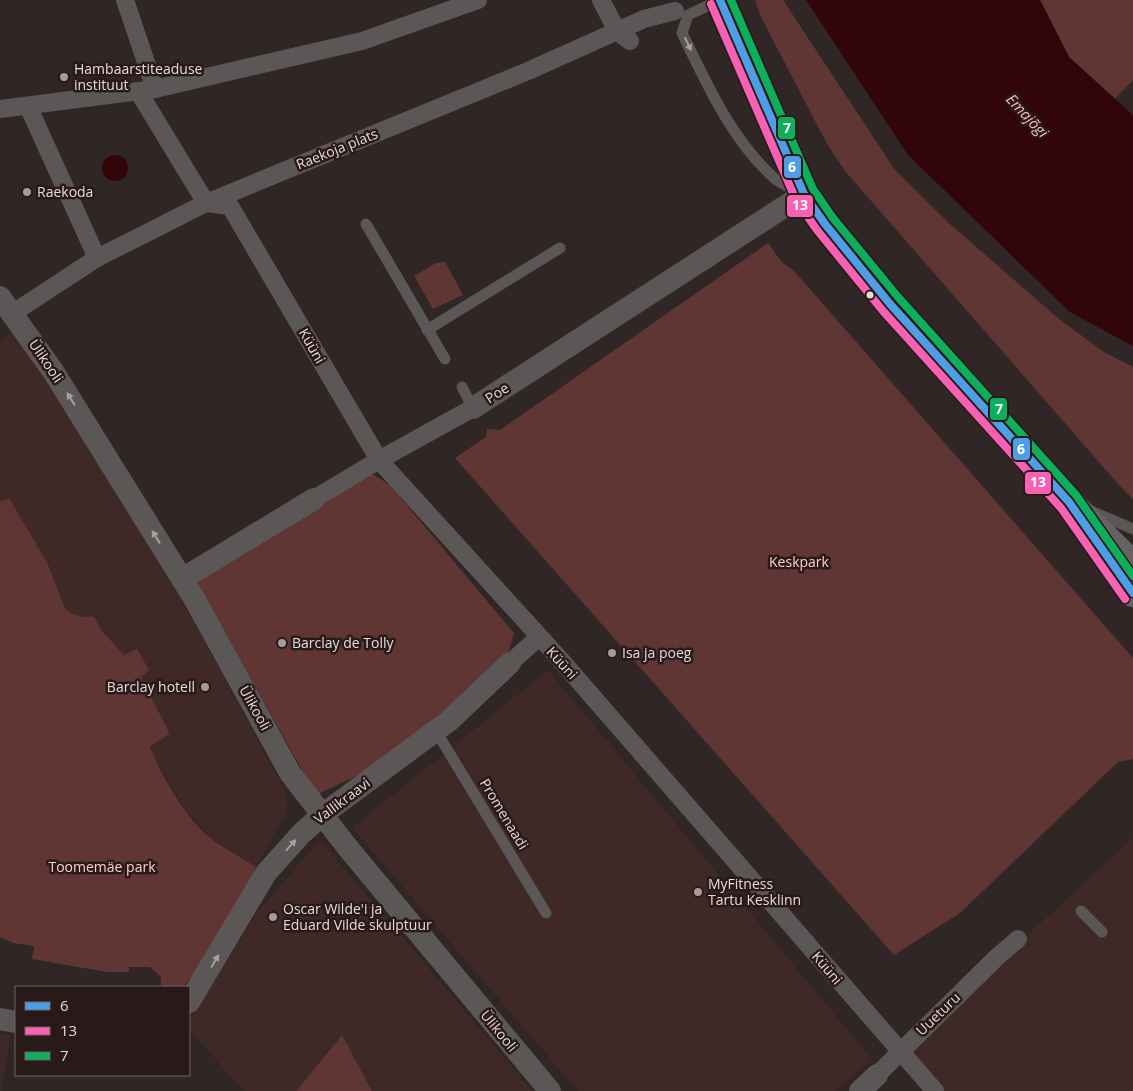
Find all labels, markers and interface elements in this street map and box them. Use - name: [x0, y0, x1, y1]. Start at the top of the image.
- one-way arrow: [684, 37, 692, 51]
- place label: Hambaarstiteaduse instituut: [74, 59, 203, 94]
- marker: Hambaarstiteaduse instituut: [58, 71, 70, 83]
- water label: Emajõgi: [1002, 89, 1053, 142]
- line badge: 7: [777, 116, 796, 140]
- text: 7: [783, 118, 791, 137]
- street label: Raekoja plats: [293, 123, 381, 174]
- line badge: 6: [783, 155, 802, 179]
- text: 6: [788, 157, 796, 176]
- place label: Raekoda: [37, 182, 93, 201]
- marker: Raekoda: [21, 186, 33, 198]
- line badge: 13: [786, 194, 814, 218]
- text: 13: [792, 195, 808, 214]
- unlabelled marker: [865, 290, 875, 300]
- street label: Küüni: [295, 325, 330, 367]
- street label: Ülikooli: [25, 335, 68, 386]
- street label: Poe: [481, 378, 512, 407]
- one-way arrow: [66, 393, 75, 406]
- line badge: 7: [989, 397, 1008, 421]
- text: 7: [995, 399, 1003, 418]
- line badge: 6: [1012, 437, 1031, 461]
- text: 6: [1017, 439, 1025, 458]
- line badge: 13: [1024, 471, 1052, 495]
- text: 13: [1030, 472, 1046, 491]
- one-way arrow: [152, 531, 161, 544]
- park label: Keskpark: [769, 552, 830, 571]
- place label: Barclay de Tolly: [292, 633, 394, 652]
- marker: Barclay de Tolly: [276, 637, 288, 649]
- street label: Küüni: [543, 642, 582, 683]
- place label: Isa ja poeg: [622, 643, 692, 662]
- marker: Isa ja poeg: [606, 647, 618, 659]
- place label: Barclay hotell: [107, 677, 195, 696]
- marker: Barclay hotell: [199, 681, 211, 693]
- street label: Ülikooli: [235, 682, 276, 734]
- street label: Vallikraavi: [310, 773, 374, 828]
- street label: Promenaadi: [476, 775, 533, 853]
- one-way arrow: [285, 839, 296, 852]
- park label: Toomemäe park: [48, 857, 156, 876]
- place label: MyFitness Tartu Kesklinn: [708, 874, 801, 909]
- marker: MyFitness Tartu Kesklinn: [692, 886, 704, 898]
- place label: Oscar Wilde'i ja Eduard Vilde skulptuur: [283, 899, 432, 934]
- marker: Oscar Wilde'i ja Eduard Vilde skulptuur: [267, 911, 279, 923]
- street label: Küüni: [808, 947, 847, 988]
- one-way arrow: [210, 955, 219, 968]
- legend: [15, 986, 190, 1076]
- street label: Uueturu: [911, 988, 964, 1039]
- text: 6: [60, 995, 69, 1015]
- street label: Ülikooli: [477, 1006, 522, 1056]
- text: 13: [60, 1020, 77, 1040]
- text: 7: [60, 1045, 69, 1065]

